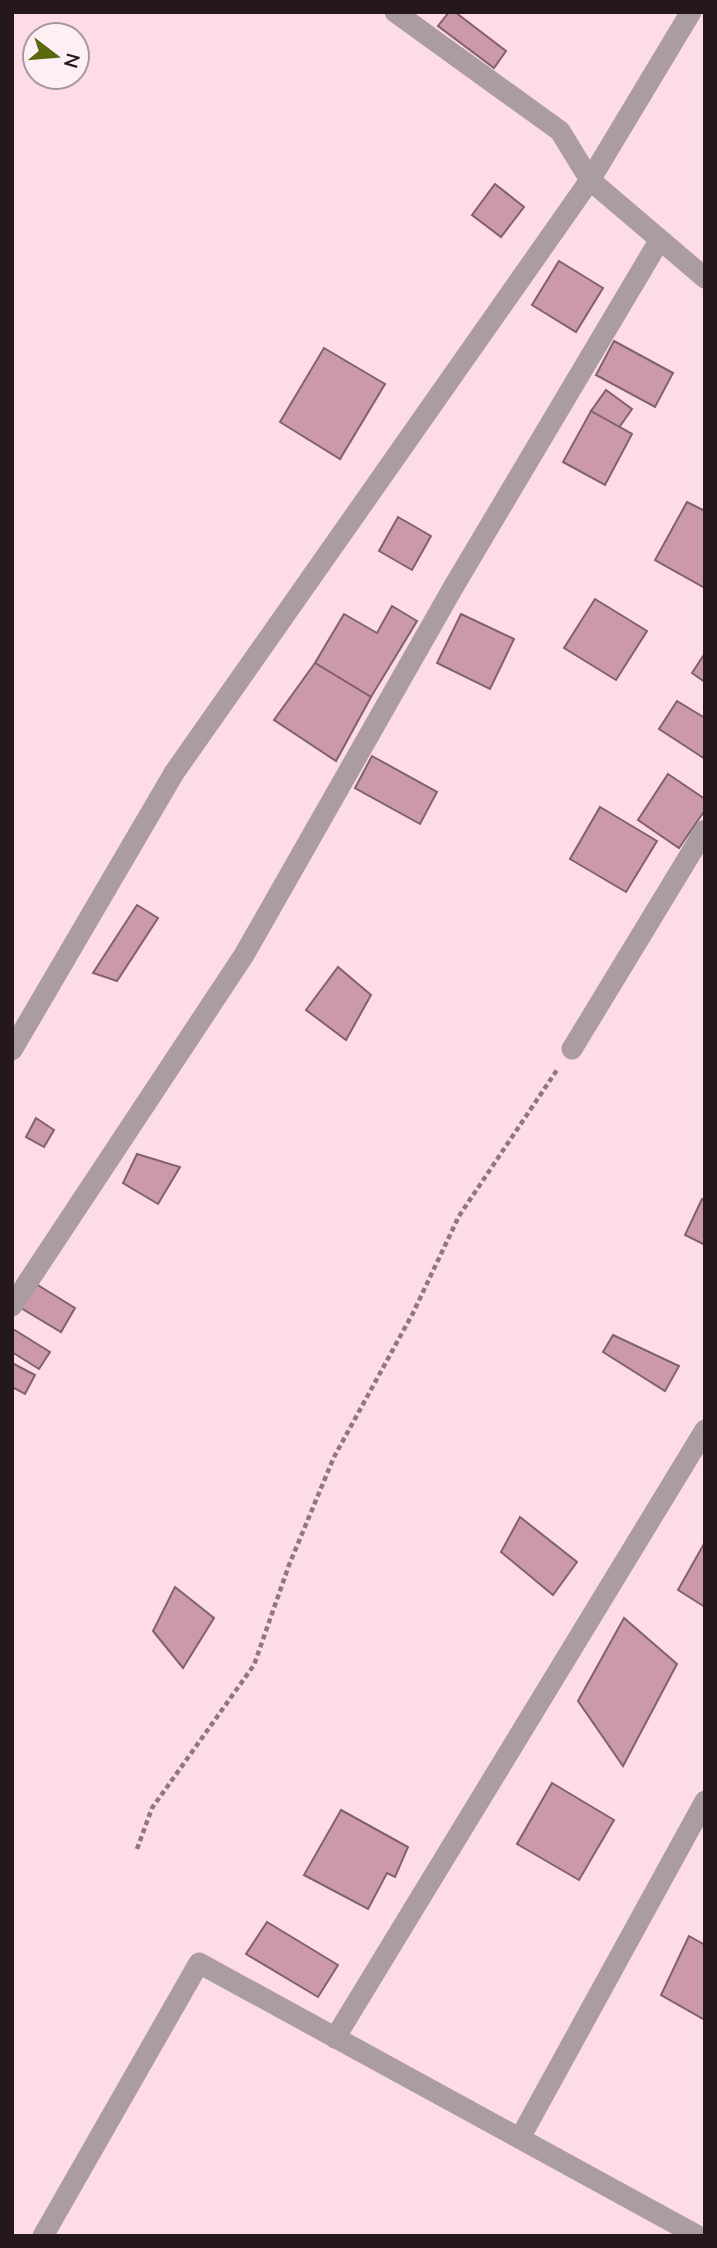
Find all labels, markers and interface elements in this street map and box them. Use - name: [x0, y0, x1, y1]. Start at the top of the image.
- north arrow: [21, 21, 91, 91]
- text: N: [57, 50, 86, 71]

